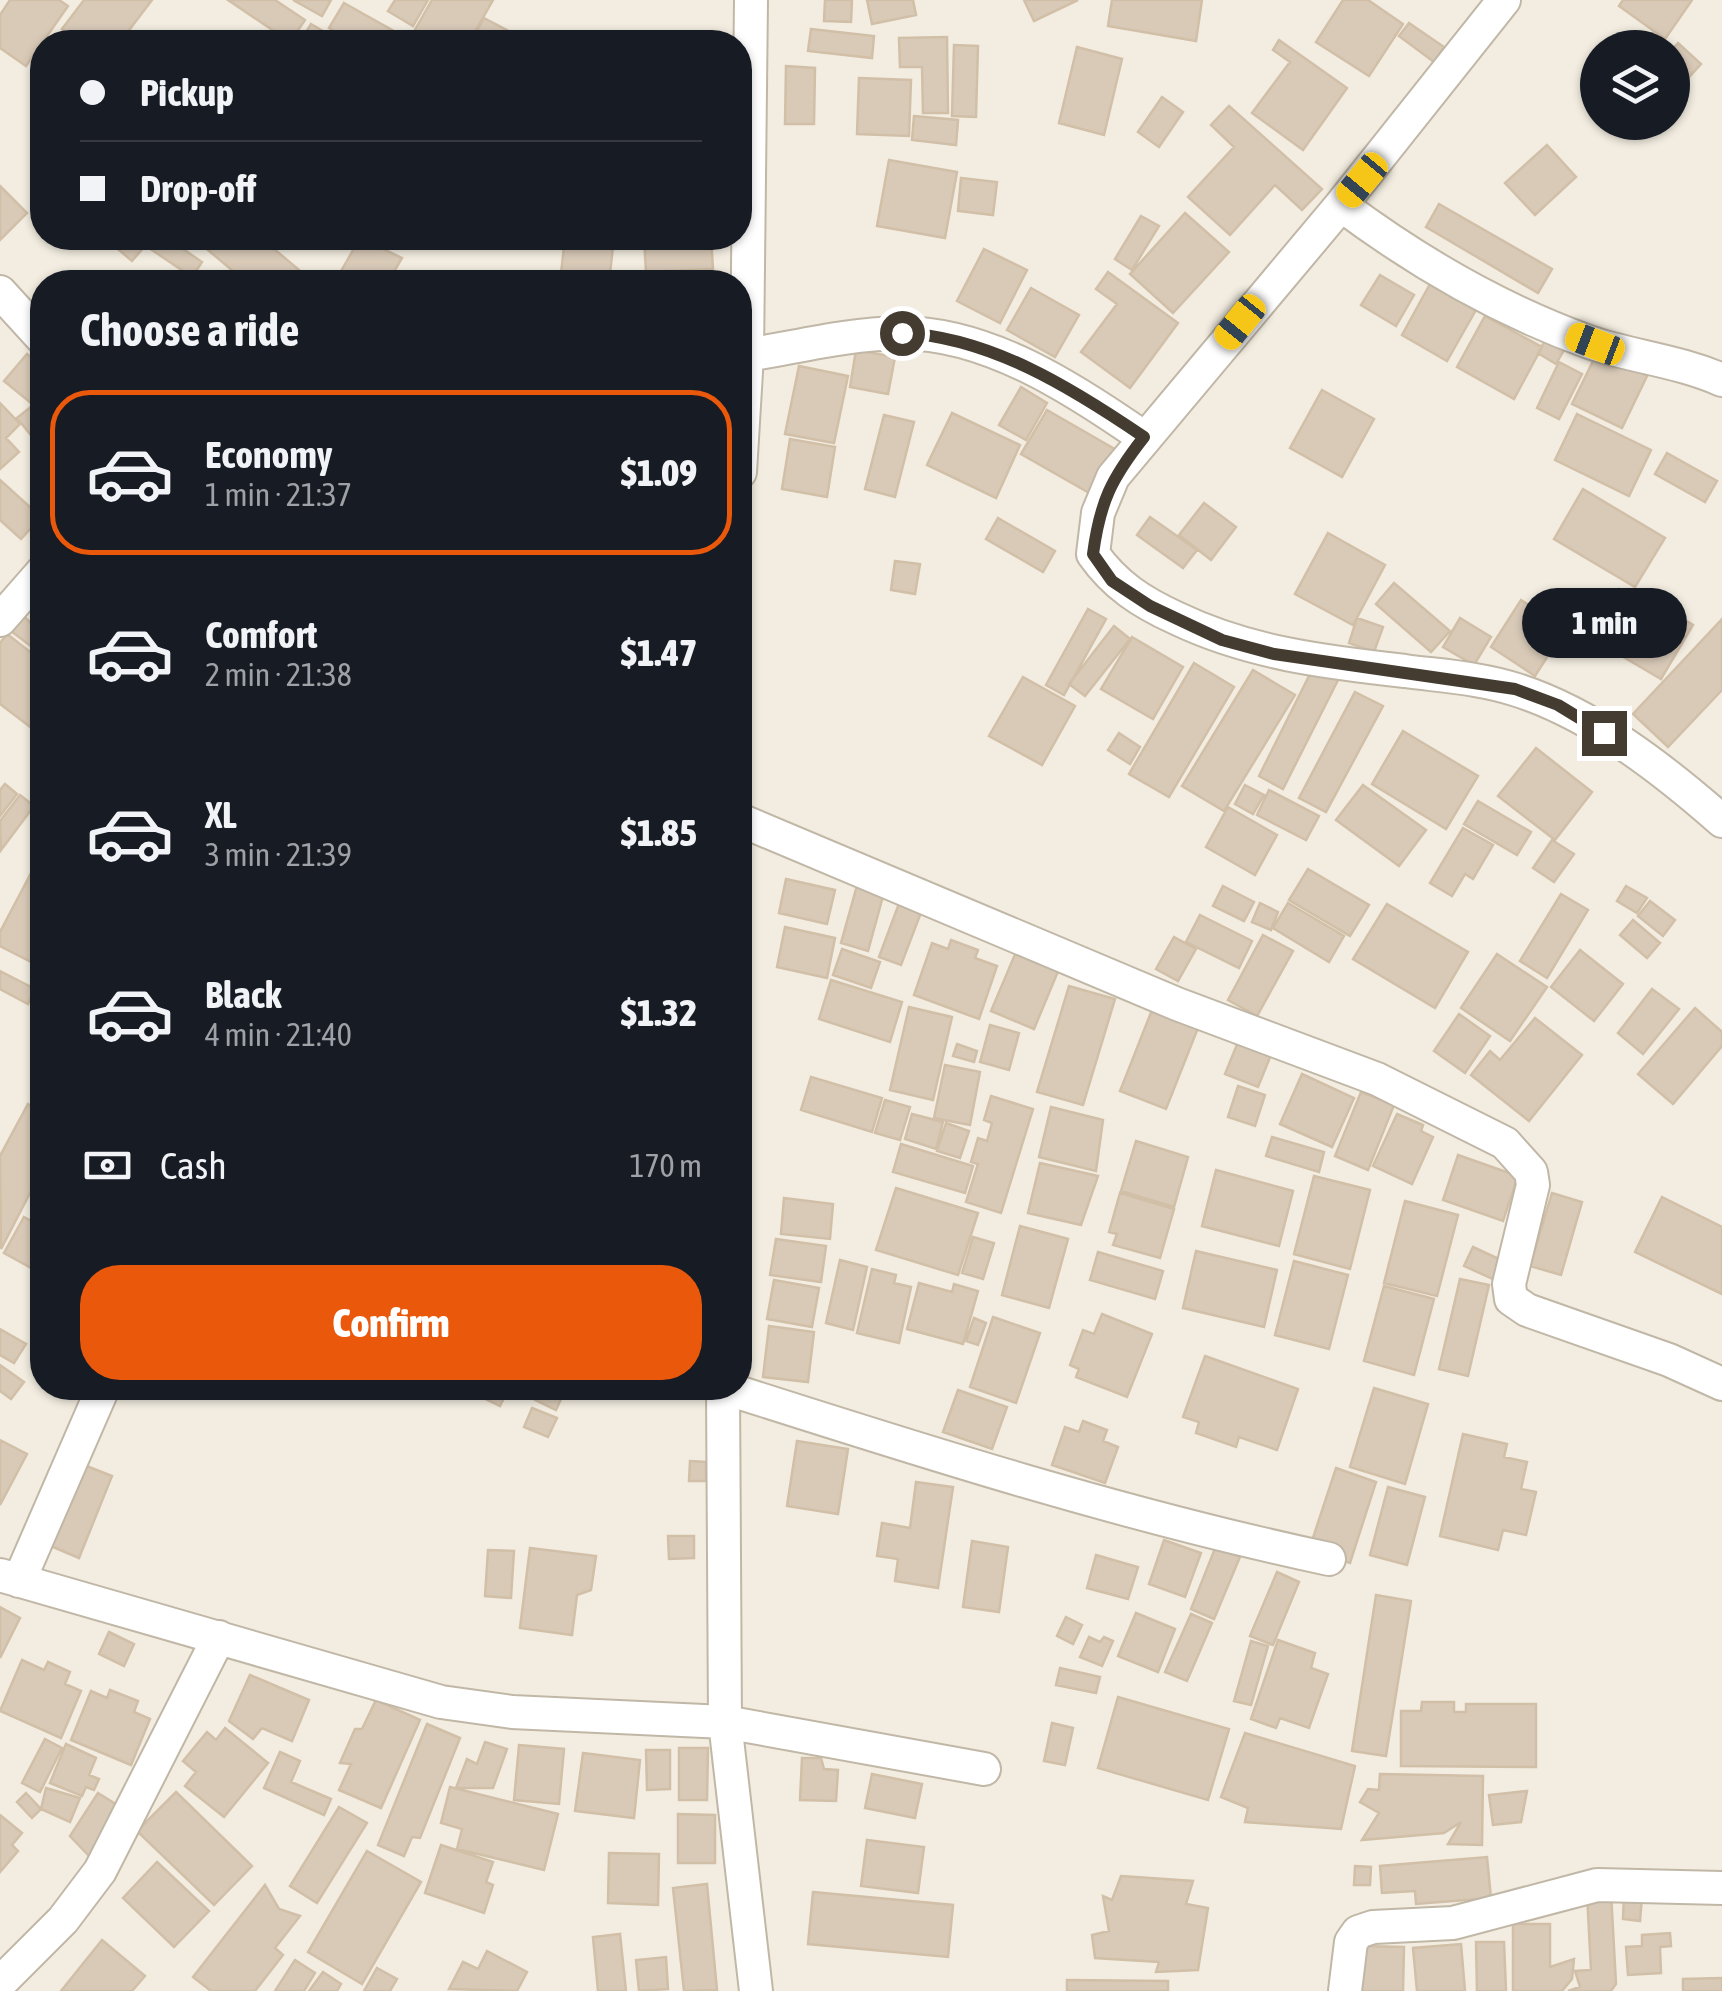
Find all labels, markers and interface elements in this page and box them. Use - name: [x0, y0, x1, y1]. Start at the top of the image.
- map controls: [1580, 30, 1690, 140]
- button: layers: [1580, 30, 1690, 140]
- text: Pickup: [140, 71, 234, 114]
- car: [1331, 147, 1393, 213]
- text: Drop-off: [140, 167, 256, 210]
- car: [1209, 289, 1271, 355]
- text: Choose a ride: [80, 304, 299, 356]
- route start: [880, 311, 925, 356]
- car: [1562, 319, 1628, 369]
- icon: car: [85, 428, 175, 518]
- text: Economy: [205, 433, 332, 476]
- text: $1.09: [621, 451, 697, 494]
- text: 1 min · 21:37: [205, 476, 352, 513]
- callout: 1 min: [1522, 588, 1686, 658]
- text: 1 min: [1572, 604, 1637, 641]
- icon: car: [85, 608, 175, 698]
- text: Comfort: [205, 613, 317, 656]
- text: $1.47: [621, 631, 697, 674]
- text: 2 min · 21:38: [205, 656, 352, 693]
- route end: [1582, 711, 1627, 756]
- icon: car: [85, 788, 175, 878]
- text: XL: [205, 793, 237, 836]
- text: $1.85: [621, 811, 697, 854]
- text: 3 min · 21:39: [205, 836, 352, 873]
- icon: car: [85, 968, 175, 1058]
- text: Black: [205, 973, 282, 1016]
- text: $1.32: [621, 991, 697, 1034]
- text: 4 min · 21:40: [205, 1016, 352, 1053]
- icon: cash: [80, 1138, 135, 1193]
- text: Cash: [160, 1144, 227, 1187]
- text: 170 m: [629, 1147, 702, 1184]
- button: Confirm: [80, 1265, 702, 1380]

